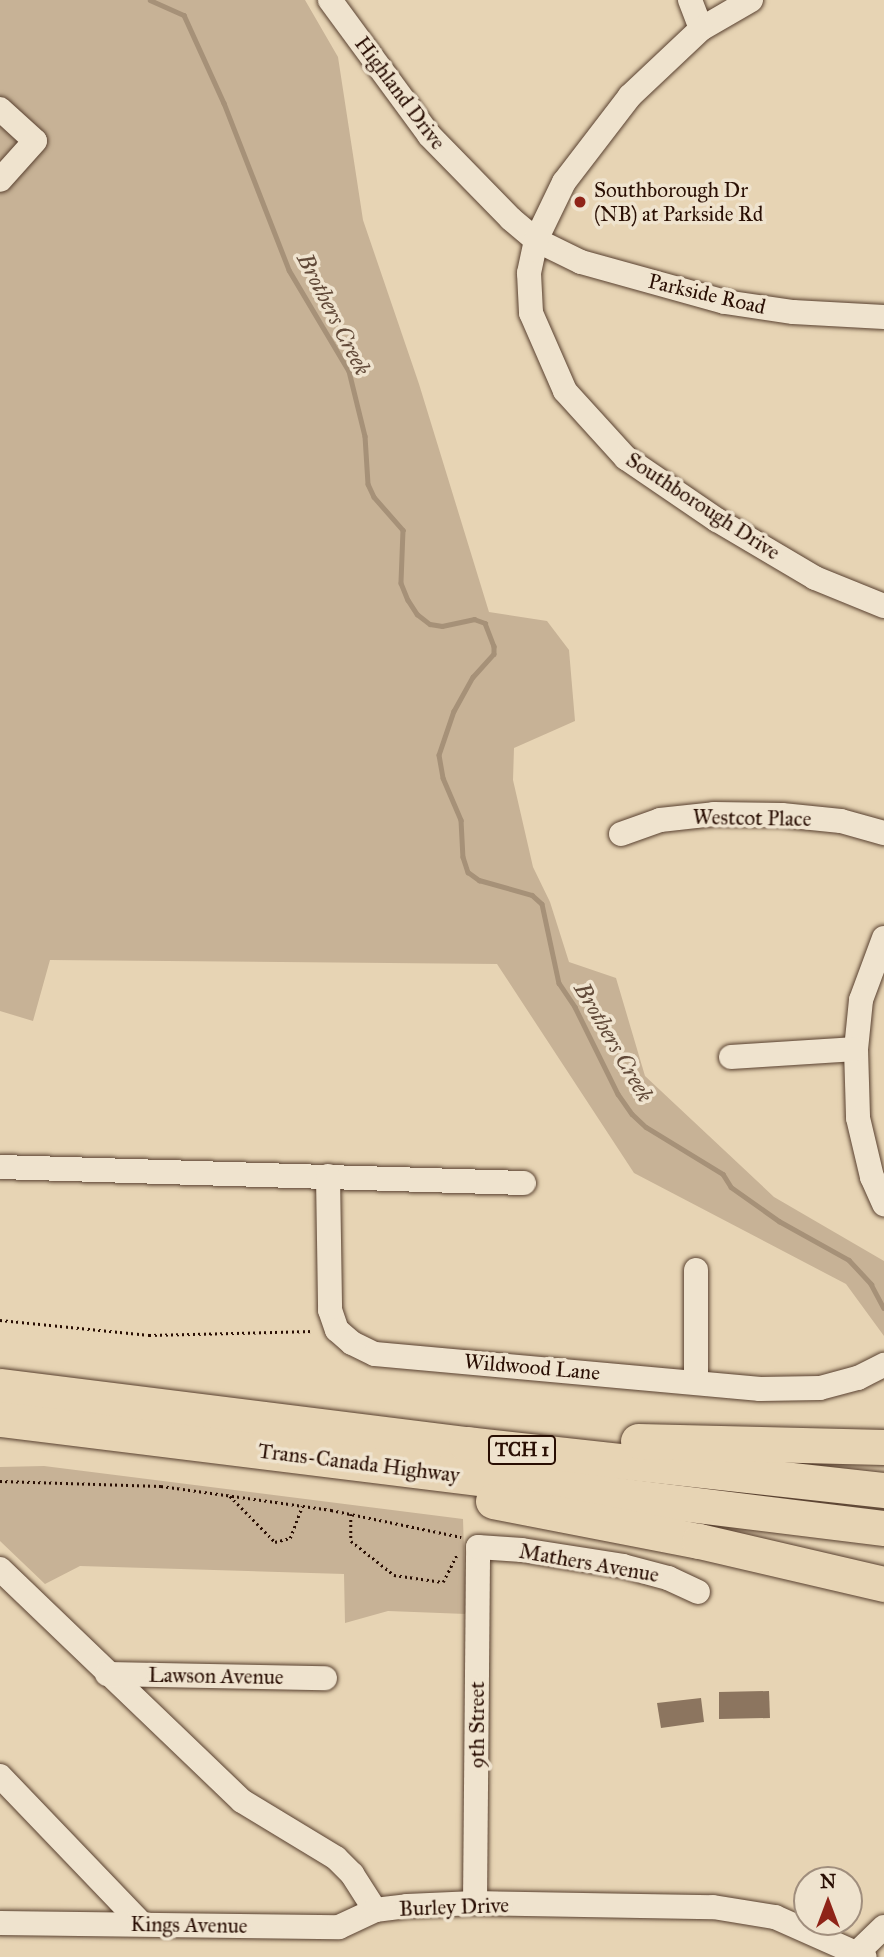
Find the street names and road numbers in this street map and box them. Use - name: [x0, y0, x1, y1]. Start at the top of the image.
- street label: Highland Drive: [349, 32, 451, 154]
- street label: Parkside Road: [646, 268, 768, 320]
- street label: Southborough Drive: [621, 447, 785, 565]
- street label: Westcot Place: [692, 804, 812, 832]
- street label: Wildwood Lane: [463, 1349, 601, 1385]
- road number: TCH 1: [487, 1434, 557, 1466]
- street label: Trans-Canada Highway: [257, 1438, 461, 1488]
- street label: Mathers Avenue: [517, 1538, 661, 1588]
- street label: Lawson Avenue: [148, 1662, 284, 1690]
- street label: 9th Street: [464, 1681, 490, 1769]
- street label: Burley Drive: [399, 1892, 509, 1922]
- street label: Kings Avenue: [130, 1911, 248, 1939]

